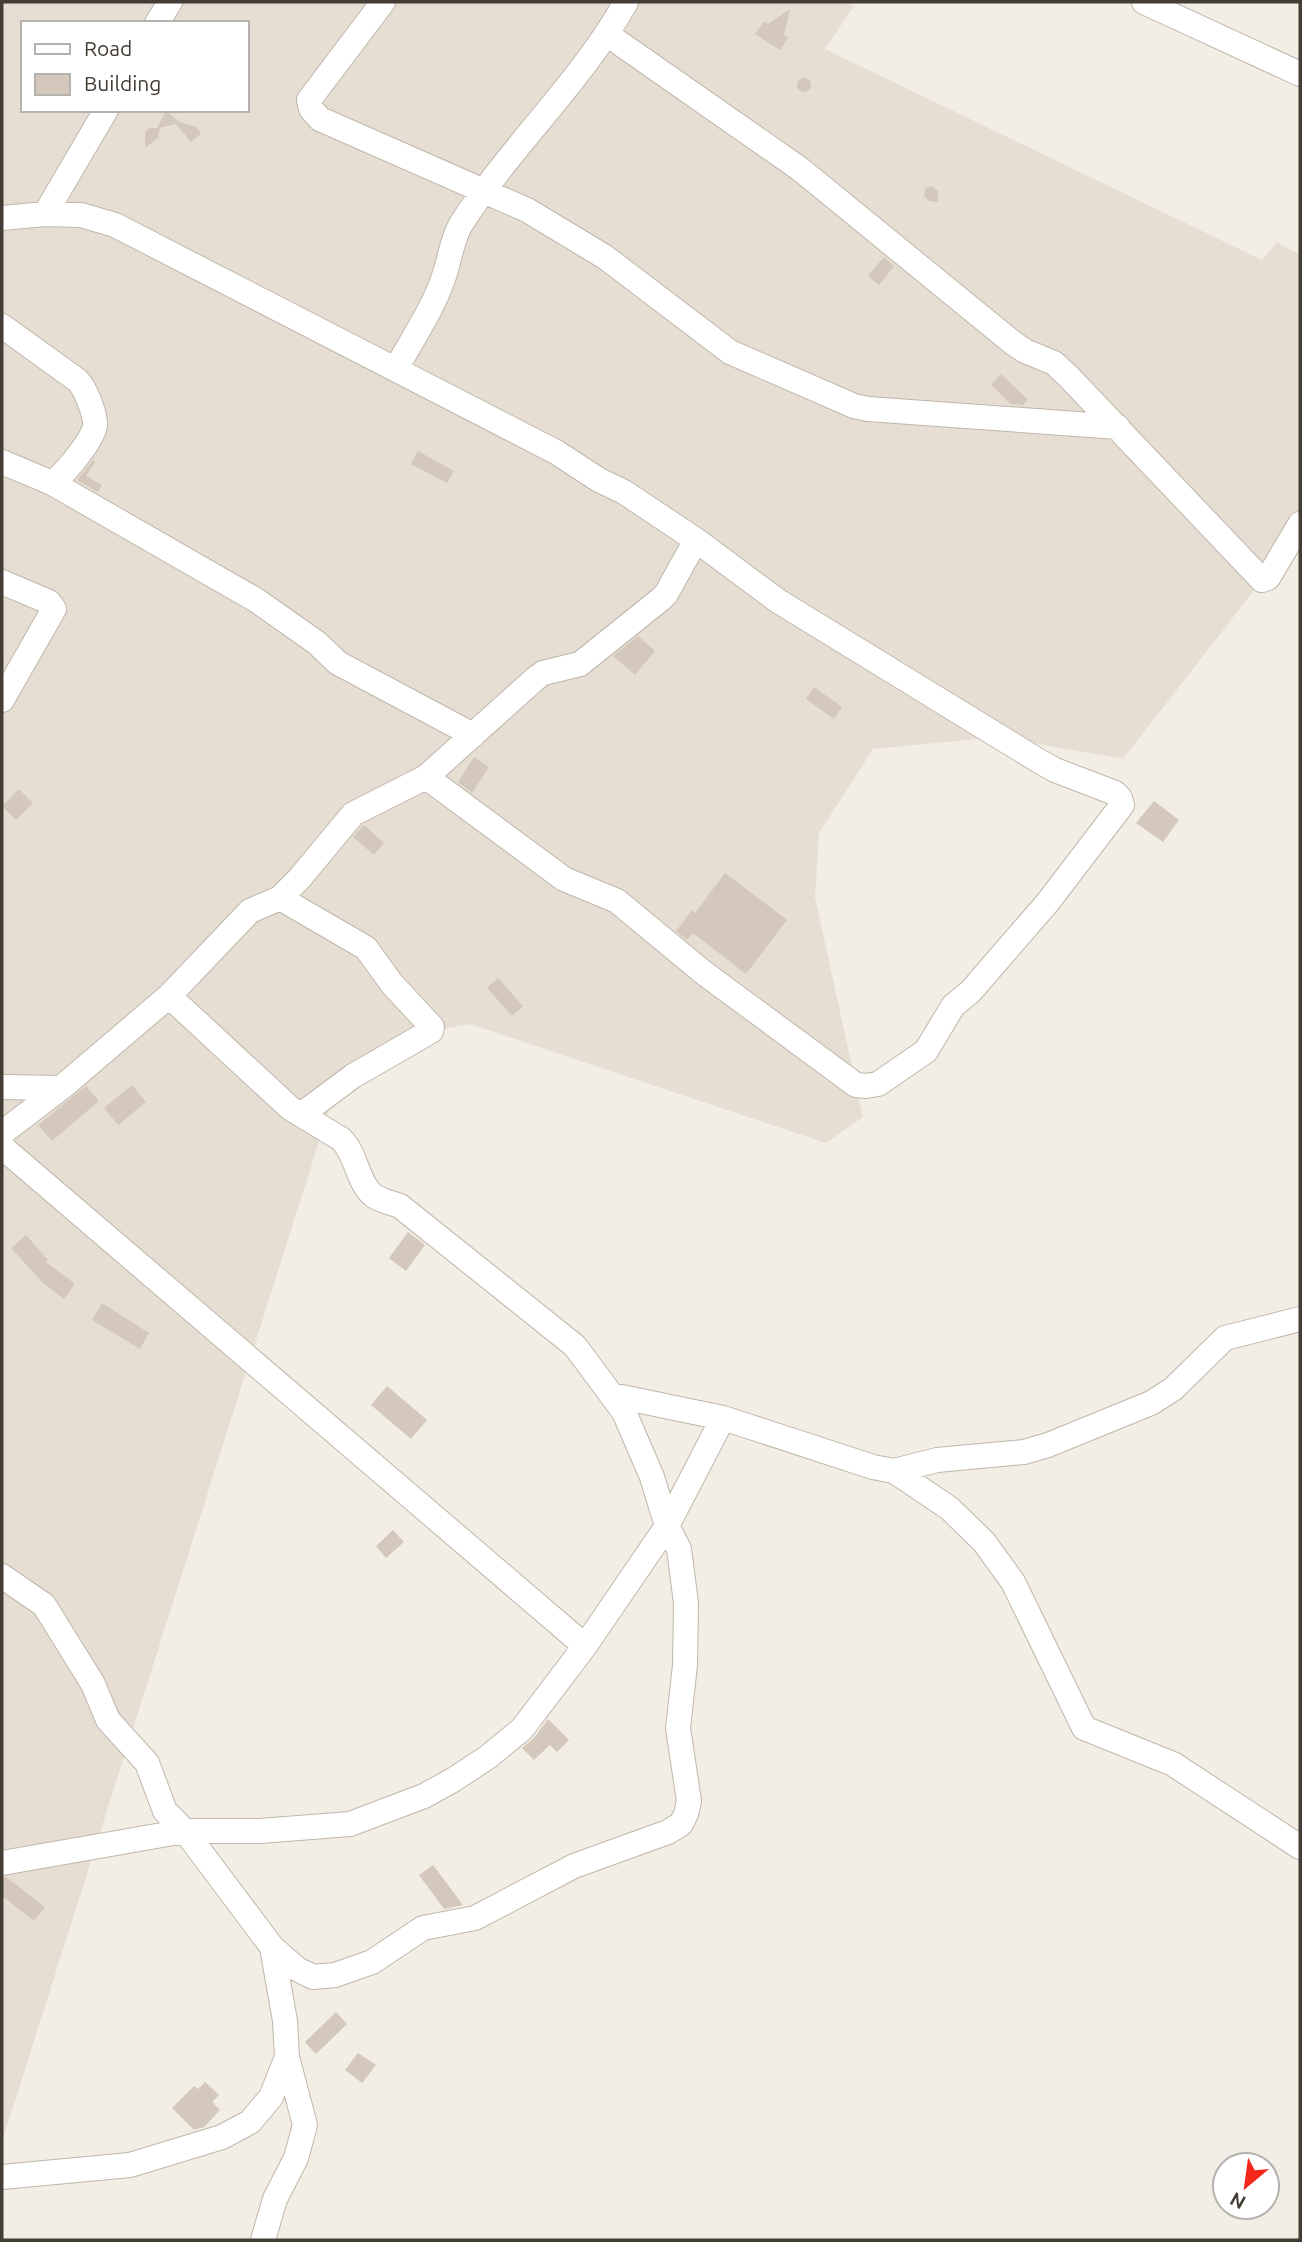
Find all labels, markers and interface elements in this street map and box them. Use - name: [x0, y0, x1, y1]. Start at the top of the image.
- legend: [21, 21, 248, 112]
- text: Road: [84, 36, 132, 60]
- text: Building: [84, 71, 161, 95]
- north arrow: [1211, 2151, 1281, 2221]
- text: N: [1226, 2188, 1249, 2214]

